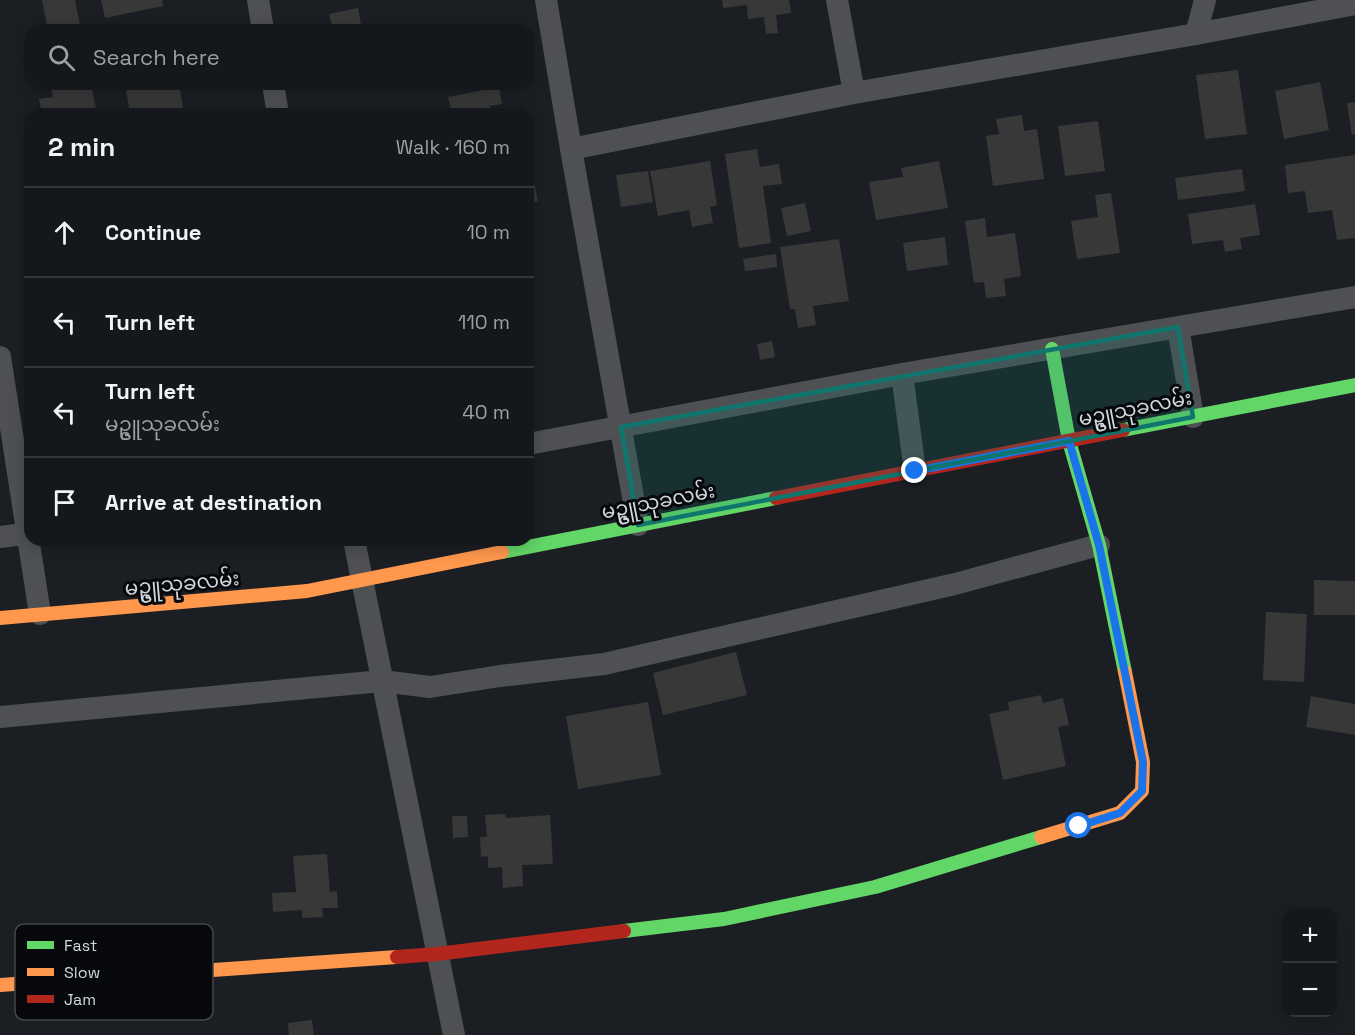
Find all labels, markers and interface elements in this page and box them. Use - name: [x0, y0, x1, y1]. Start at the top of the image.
- search box: [24, 24, 534, 90]
- icon: search: [45, 41, 78, 74]
- text: Search here: [93, 43, 220, 71]
- text: 2 min: [48, 130, 115, 164]
- text: Walk · 160 m: [396, 134, 510, 160]
- icon: ahead: [48, 216, 81, 249]
- text: Continue: [105, 218, 201, 246]
- text: 10 m: [466, 219, 510, 245]
- icon: left: [48, 306, 81, 339]
- text: Turn left: [105, 308, 195, 336]
- text: 110 m: [458, 309, 510, 335]
- text: Turn left: [105, 377, 195, 405]
- street label: မဥ္ဇူသုခလမ်း: [1076, 383, 1195, 436]
- icon: left: [48, 396, 81, 429]
- text: 40 m: [462, 399, 510, 425]
- text: မဥ္ဇူသုခလမ်း: [105, 411, 220, 437]
- route end: [901, 457, 927, 483]
- street label: မဥ္ဇူသုခလမ်း: [599, 476, 718, 529]
- icon: arrive: [48, 486, 81, 519]
- text: Arrive at destination: [105, 488, 322, 516]
- street label: မဥ္ဇူသုခလမ်း: [124, 564, 241, 605]
- route start: [1065, 812, 1091, 838]
- map controls: [1283, 909, 1337, 1017]
- button: +: [1283, 909, 1337, 963]
- legend: [15, 924, 213, 1020]
- text: Fast: [64, 935, 97, 956]
- text: Slow: [64, 962, 100, 983]
- button: −: [1283, 963, 1337, 1017]
- text: Jam: [64, 989, 96, 1010]

